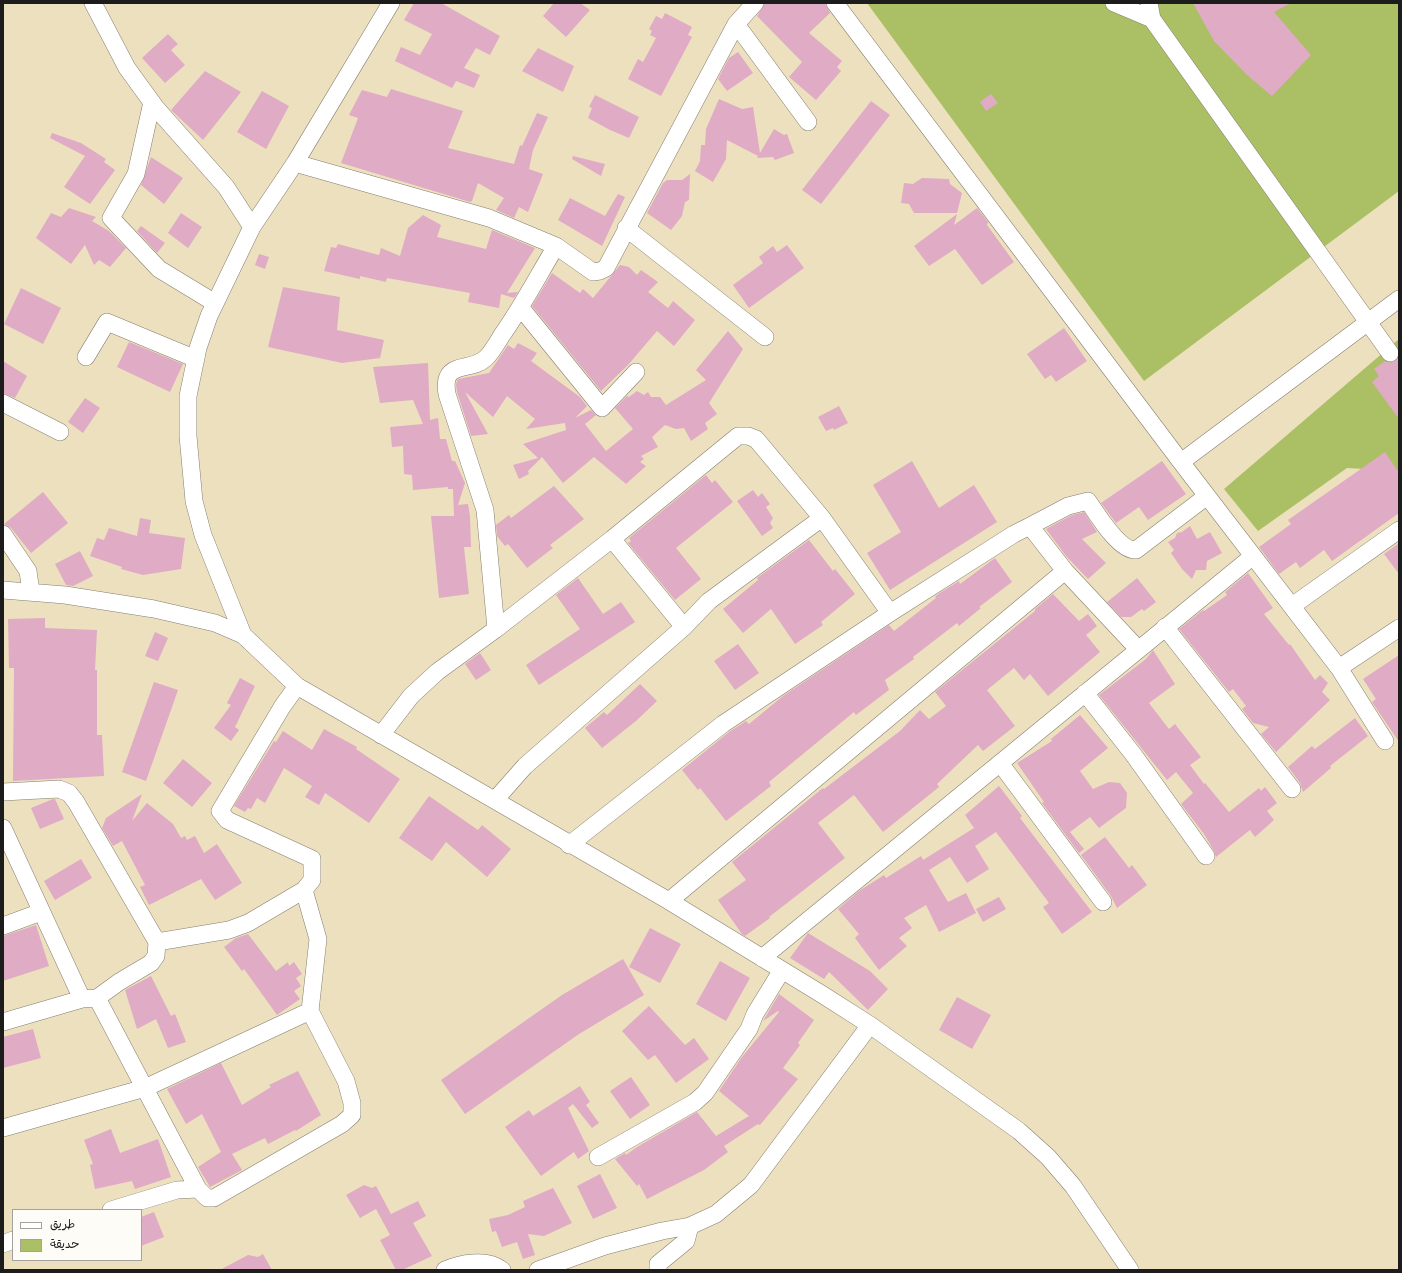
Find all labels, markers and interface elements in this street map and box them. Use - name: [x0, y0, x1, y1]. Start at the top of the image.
- legend: [12, 1209, 142, 1261]
- text: طريق: [50, 1217, 75, 1234]
- text: حديقة: [50, 1237, 79, 1254]

